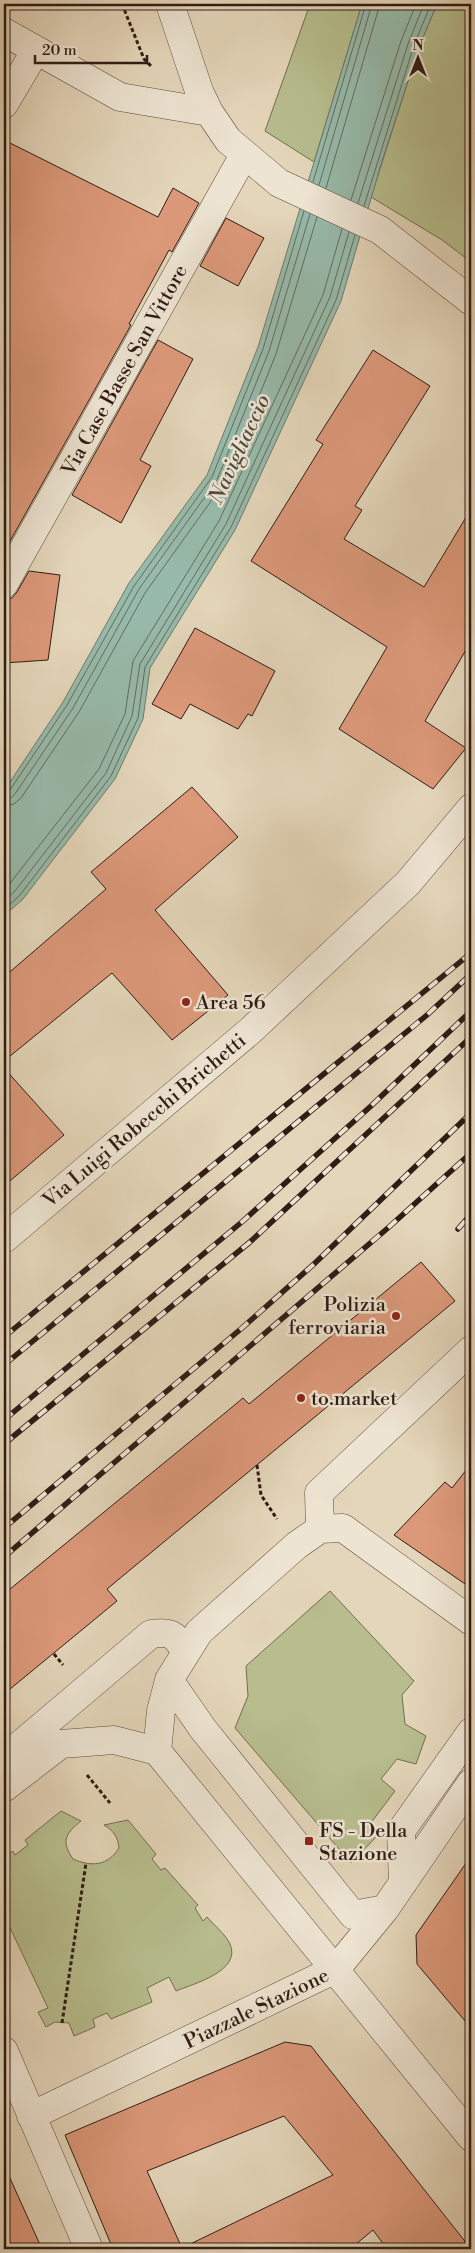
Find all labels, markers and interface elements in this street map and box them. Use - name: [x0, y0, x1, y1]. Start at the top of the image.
- scale bar: [35, 32, 148, 64]
- north arrow: [392, 32, 442, 82]
- text: N: [412, 37, 424, 55]
- text: 20 m: [42, 41, 77, 60]
- street label: Via Case Basse San Vittore: [56, 261, 194, 482]
- water label: Navigliaccio: [203, 391, 277, 509]
- place label: Area 56: [195, 991, 266, 1016]
- marker: Area 56: [180, 996, 192, 1008]
- street label: Via Luigi Robecchi Brichetti: [37, 1028, 252, 1214]
- place label: Polizia ferroviaria: [288, 1293, 387, 1341]
- marker: Polizia ferroviaria: [390, 1310, 402, 1322]
- place label: to.market: [311, 1387, 397, 1412]
- marker: to.market: [295, 1392, 307, 1404]
- place label: FS - Della Stazione: [319, 1819, 408, 1867]
- marker: FS - Della Stazione: [303, 1835, 315, 1847]
- street label: Piazzale Stazione: [180, 1963, 333, 2055]

